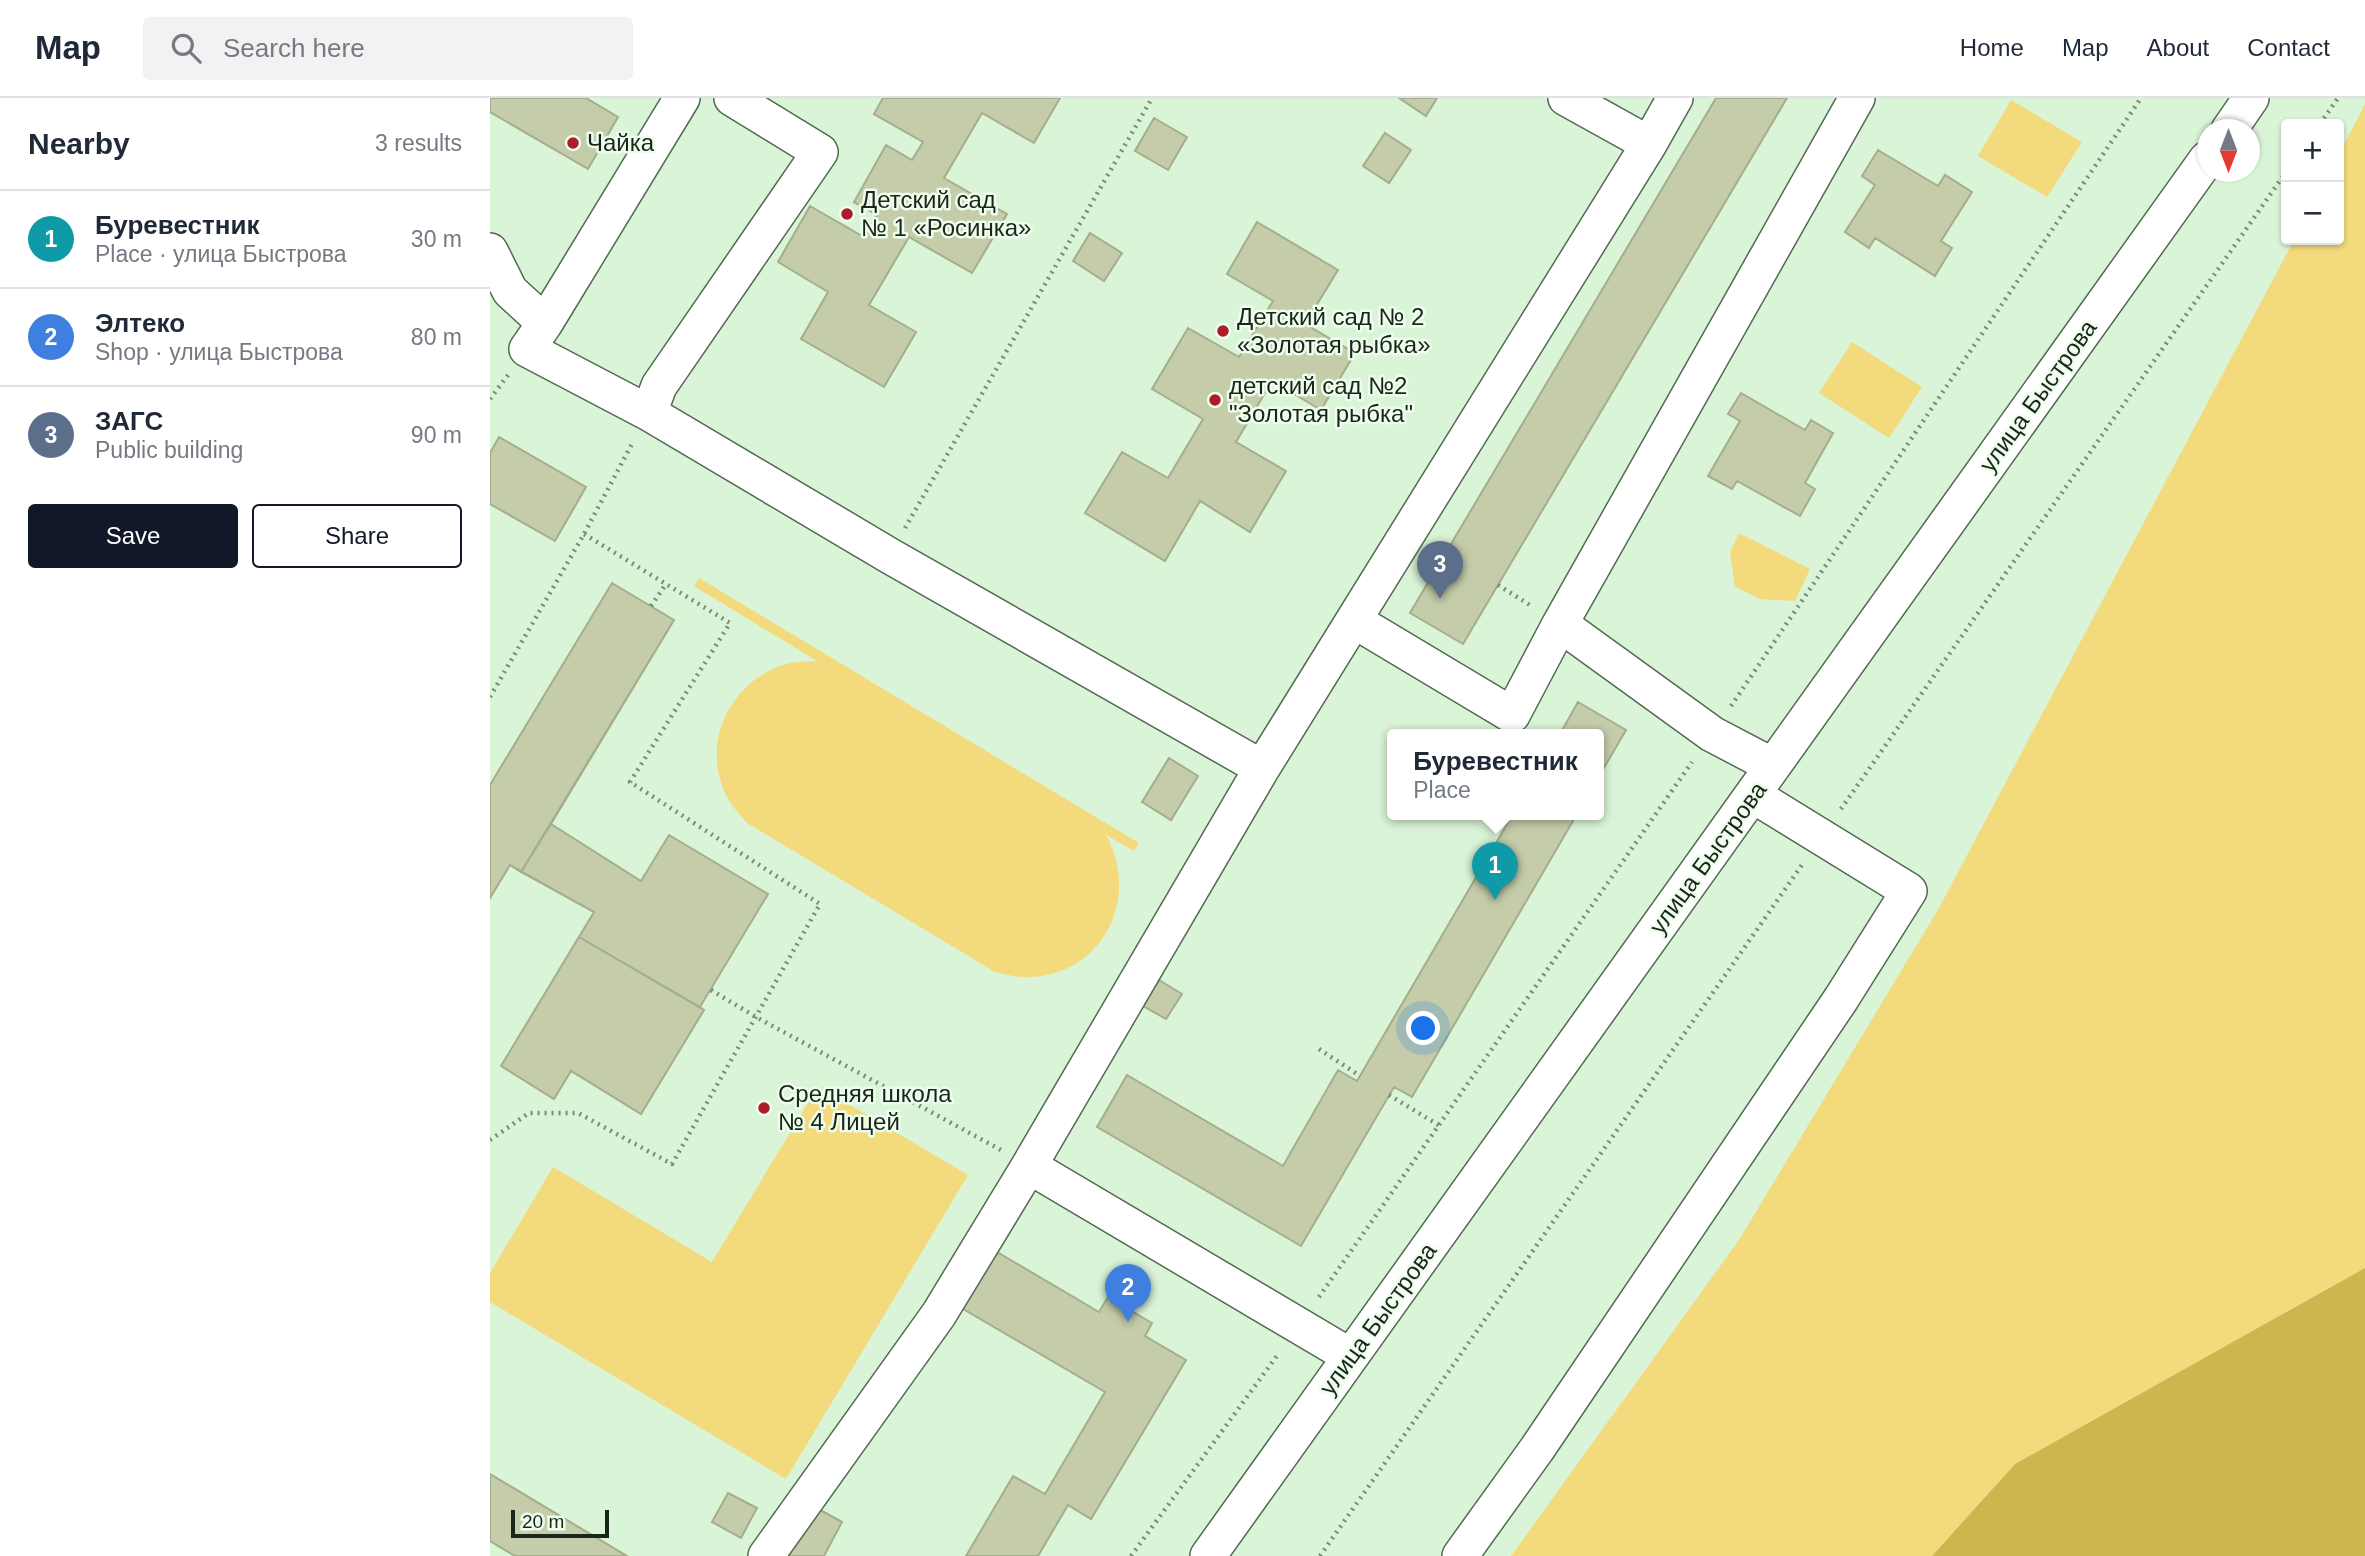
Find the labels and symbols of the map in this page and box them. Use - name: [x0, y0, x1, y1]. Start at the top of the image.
- north arrow: [2197, 119, 2260, 182]
- place label: Чайка: [587, 129, 655, 156]
- marker: Чайка: [565, 135, 581, 151]
- place label: Детский сад № 1 «Росинка»: [861, 186, 1031, 241]
- marker: Детский сад № 1 «Росинка»: [839, 206, 855, 222]
- place label: Детский сад № 2 «Золотая рыбка»: [1237, 303, 1431, 358]
- street label: улица Быстрова: [1973, 314, 2102, 477]
- marker: Детский сад № 2 «Золотая рыбка»: [1215, 323, 1231, 339]
- place label: детский сад №2 "Золотая рыбка": [1229, 372, 1413, 427]
- marker: детский сад №2 "Золотая рыбка": [1207, 392, 1223, 408]
- pin: 3: [1417, 541, 1463, 599]
- street label: улица Быстрова: [1643, 776, 1772, 939]
- pin: 1: [1472, 842, 1518, 900]
- your location: [1406, 1011, 1440, 1045]
- place label: Средняя школа № 4 Лицей: [778, 1080, 952, 1135]
- marker: Средняя школа № 4 Лицей: [756, 1100, 772, 1116]
- street label: улица Быстрова: [1313, 1237, 1442, 1400]
- pin: 2: [1105, 1264, 1151, 1322]
- scale bar: [511, 1507, 609, 1539]

